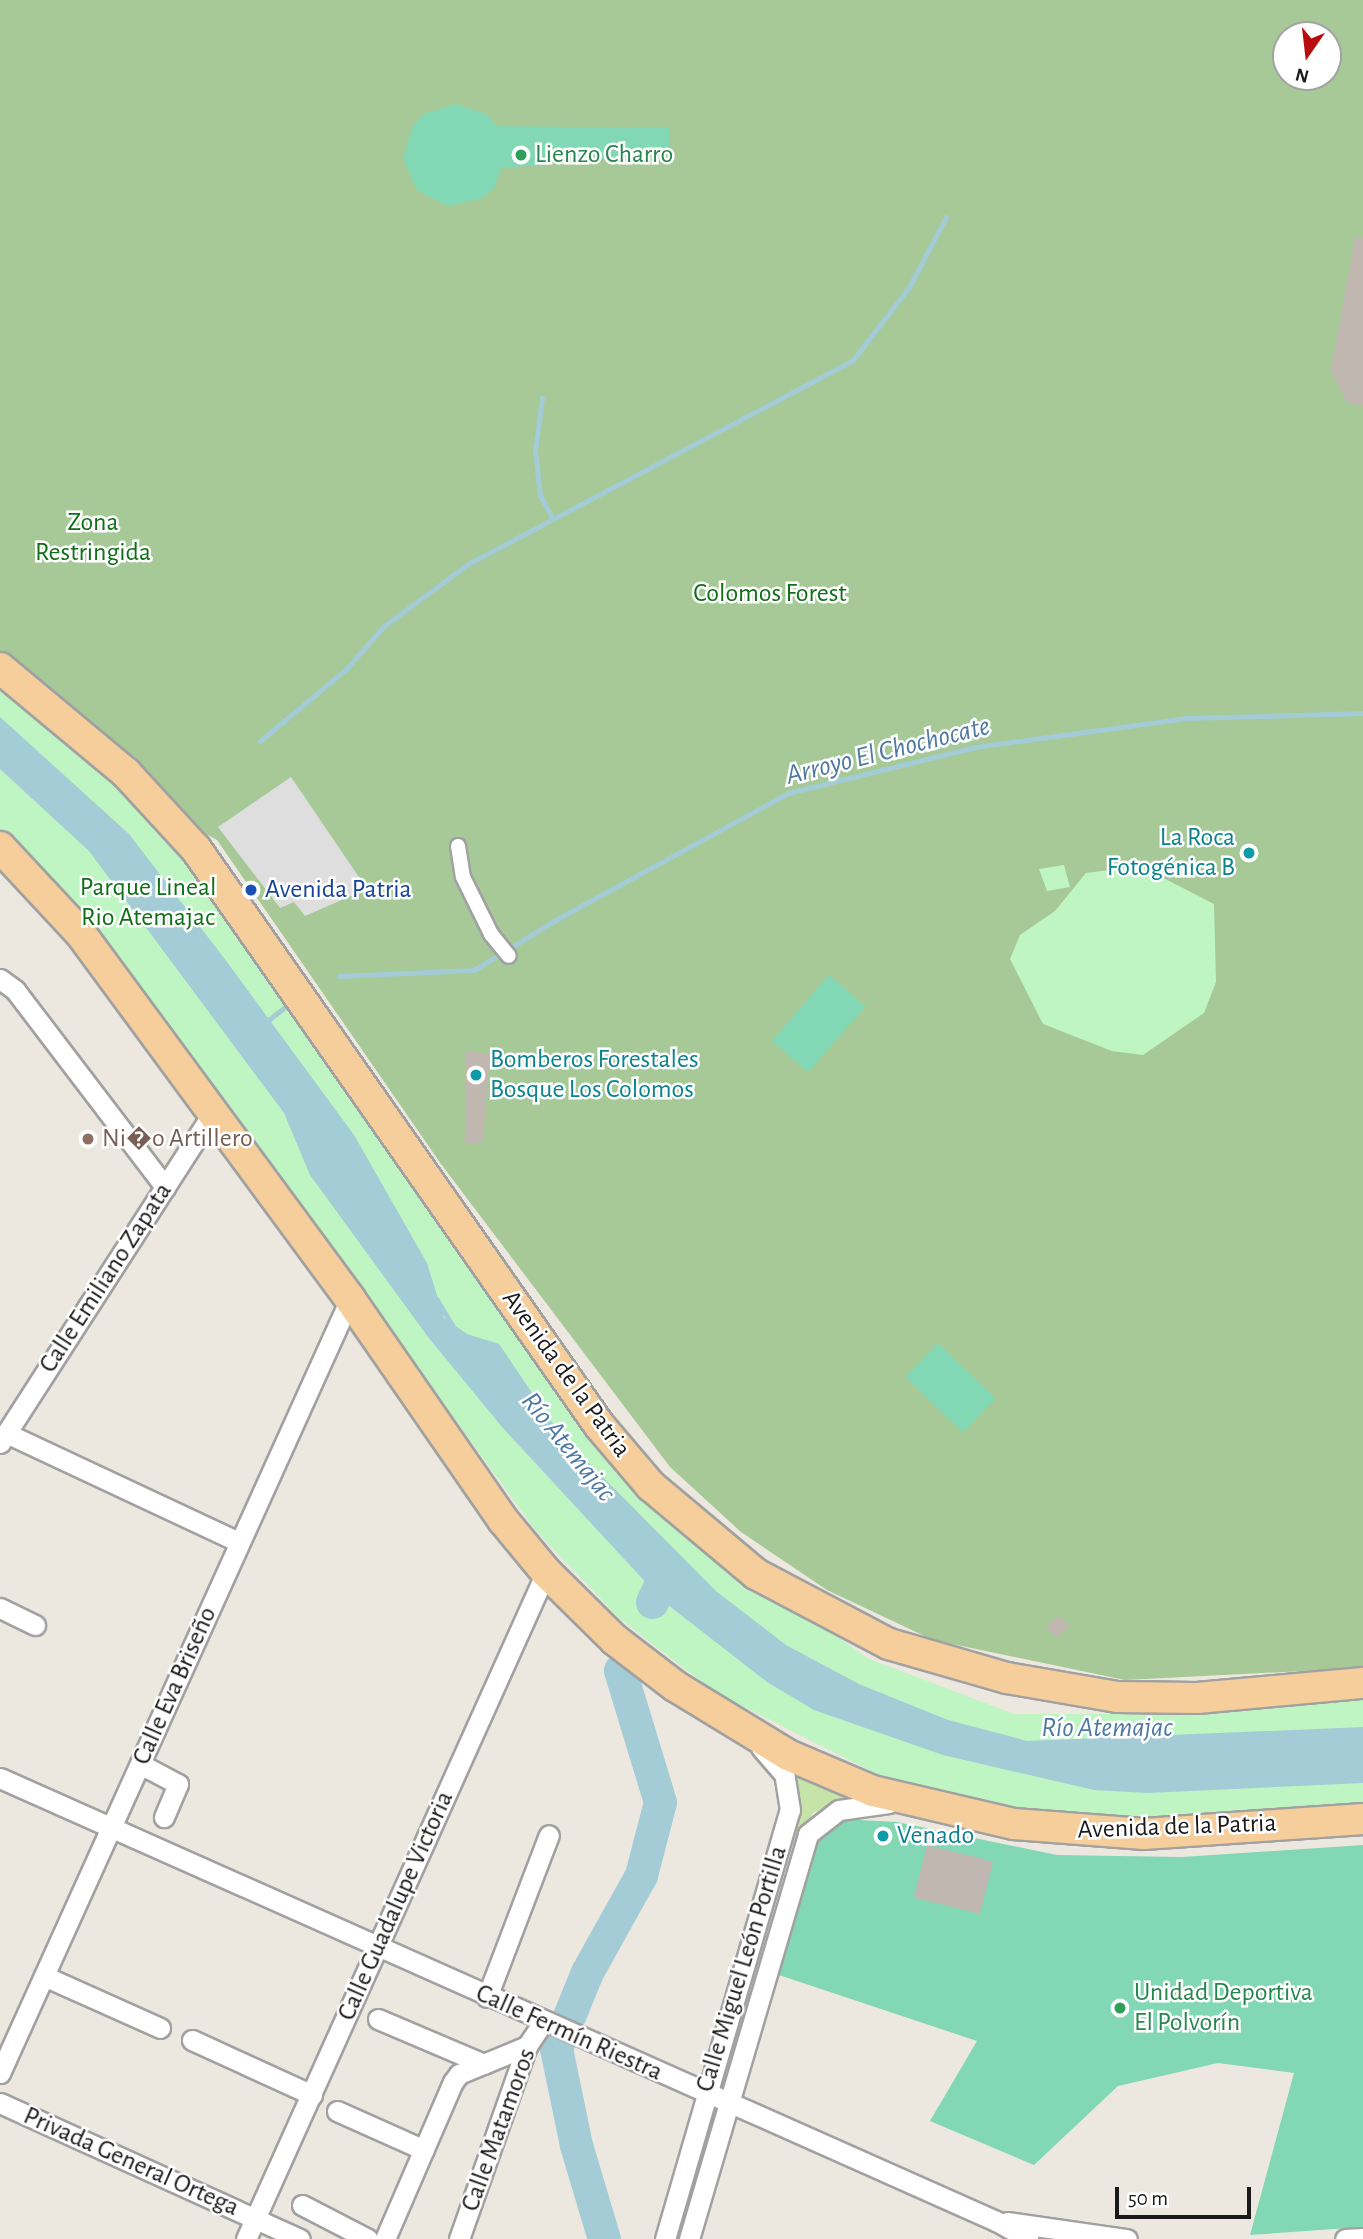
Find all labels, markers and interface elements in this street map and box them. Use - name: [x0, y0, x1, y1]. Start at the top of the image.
- north arrow: [1272, 21, 1342, 91]
- text: N: [1294, 64, 1311, 86]
- place label: Lienzo Charro: [535, 139, 673, 171]
- marker: Lienzo Charro: [513, 147, 529, 163]
- park label: Zona Restringida: [35, 507, 151, 568]
- park label: Colomos Forest: [693, 578, 847, 610]
- water label: Arroyo El Chochocate: [782, 709, 994, 793]
- place label: La Roca Fotogénica B: [1107, 822, 1235, 884]
- marker: La Roca Fotogénica B: [1241, 845, 1257, 861]
- park label: Parque Lineal Rio Atemajac: [80, 872, 216, 934]
- place label: Avenida Patria: [265, 874, 411, 906]
- marker: Avenida Patria: [243, 882, 259, 898]
- place label: Bomberos Forestales Bosque Los Colomos: [490, 1044, 699, 1106]
- marker: Bomberos Forestales Bosque Los Colomos: [468, 1067, 484, 1083]
- place label: Ni�o Artillero: [102, 1123, 253, 1155]
- marker: Ni�o Artillero: [80, 1131, 96, 1147]
- street label: Calle Emiliano Zapata: [33, 1177, 179, 1379]
- street label: Avenida de la Patria: [495, 1284, 637, 1464]
- water label: Río Atemajac: [514, 1385, 622, 1509]
- street label: Calle Eva Briseño: [126, 1602, 224, 1770]
- water label: Río Atemajac: [1041, 1711, 1173, 1745]
- street label: Calle Guadalupe Victoria: [331, 1786, 461, 2026]
- street label: Avenida de la Patria: [1077, 1808, 1277, 1846]
- place label: Venado: [897, 1820, 974, 1852]
- marker: Venado: [875, 1828, 891, 1844]
- street label: Calle Miguel León Portilla: [690, 1842, 794, 2096]
- place label: Unidad Deportiva El Polvorín: [1134, 1977, 1313, 2038]
- street label: Calle Fermín Riestra: [471, 1978, 667, 2088]
- marker: Unidad Deportiva El Polvorín: [1112, 2000, 1128, 2016]
- street label: Calle Matamoros: [455, 2044, 543, 2216]
- street label: Privada General Ortega: [19, 2100, 243, 2224]
- scale bar: [1118, 2172, 1254, 2216]
- text: 50 m: [1128, 2188, 1168, 2209]

